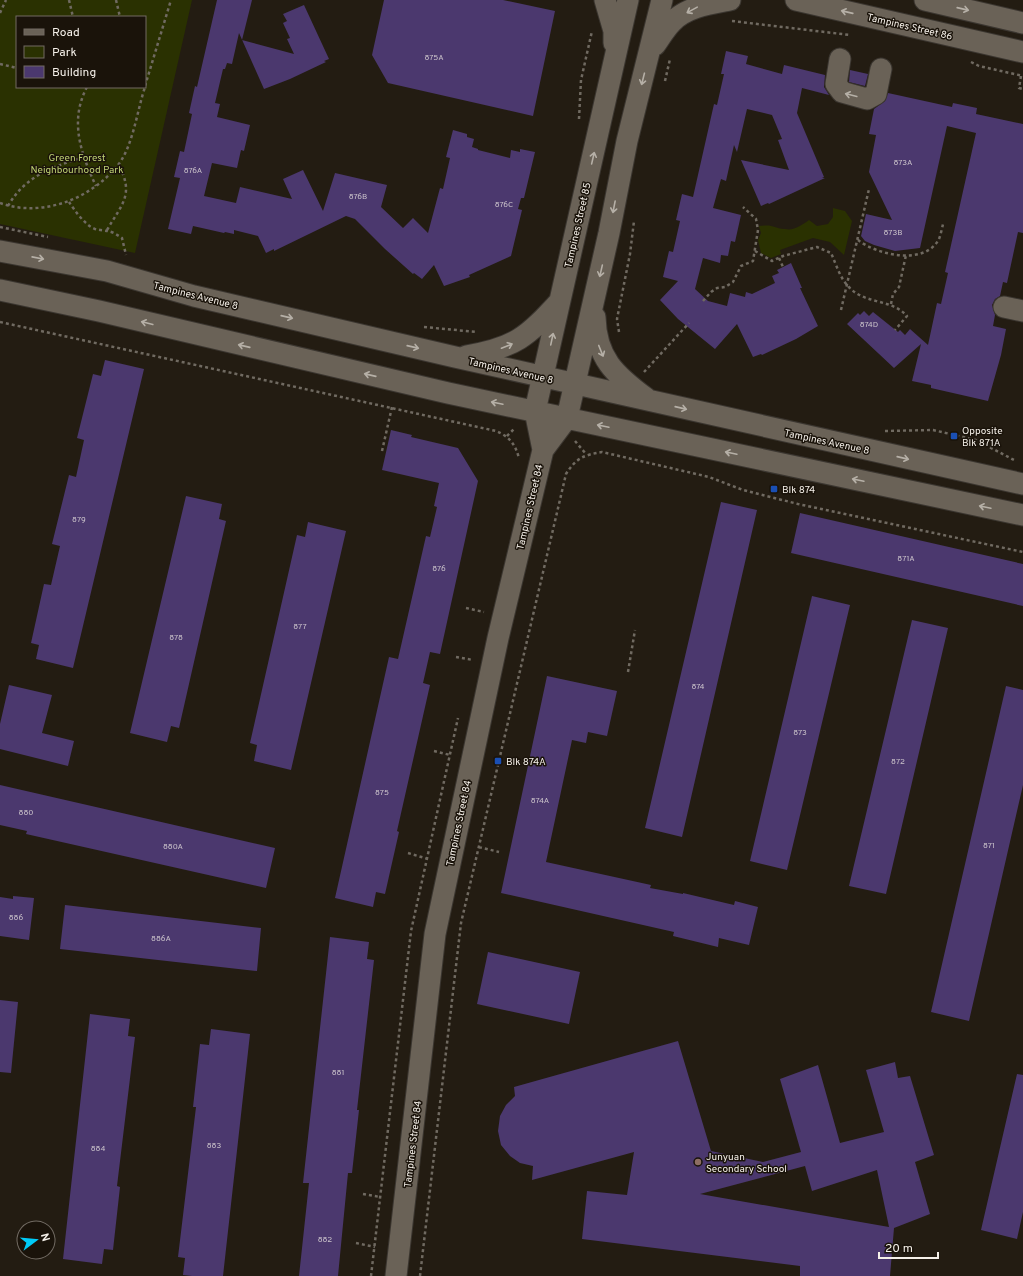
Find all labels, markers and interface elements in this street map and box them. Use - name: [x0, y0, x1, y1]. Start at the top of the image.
- one-way arrow: [956, 5, 969, 13]
- one-way arrow: [686, 7, 698, 14]
- one-way arrow: [841, 7, 854, 15]
- street label: Tampines Street 86: [866, 11, 954, 44]
- legend: [16, 16, 146, 88]
- text: Road: [52, 25, 80, 41]
- text: Park: [52, 45, 77, 61]
- house number: 875A: [424, 53, 444, 63]
- text: Building: [52, 65, 96, 81]
- one-way arrow: [638, 72, 646, 85]
- one-way arrow: [844, 90, 857, 98]
- park label: Green Forest Neighbourhood Park: [30, 152, 124, 177]
- one-way arrow: [589, 152, 597, 165]
- house number: 873A: [893, 158, 913, 168]
- house number: 876A: [184, 166, 203, 176]
- street label: Tampines Street 85: [562, 181, 595, 270]
- house number: 876B: [349, 192, 367, 202]
- house number: 876C: [495, 200, 513, 210]
- one-way arrow: [610, 200, 618, 213]
- house number: 873B: [884, 228, 902, 238]
- one-way arrow: [31, 255, 44, 263]
- one-way arrow: [596, 264, 604, 277]
- street label: Tampines Avenue 8: [152, 280, 239, 313]
- one-way arrow: [280, 314, 293, 322]
- one-way arrow: [141, 318, 154, 326]
- house number: 874D: [860, 320, 878, 330]
- one-way arrow: [548, 333, 556, 346]
- one-way arrow: [237, 341, 250, 349]
- one-way arrow: [501, 341, 513, 349]
- one-way arrow: [407, 344, 420, 351]
- one-way arrow: [598, 344, 606, 356]
- street label: Tampines Avenue 8: [467, 355, 554, 388]
- one-way arrow: [364, 371, 377, 378]
- one-way arrow: [491, 399, 504, 407]
- one-way arrow: [674, 405, 687, 413]
- one-way arrow: [597, 421, 610, 429]
- place label: Opposite Blk 871A: [962, 425, 1003, 450]
- street label: Tampines Avenue 8: [783, 427, 871, 458]
- marker: Opposite Blk 871A: [949, 431, 959, 441]
- one-way arrow: [724, 448, 737, 456]
- one-way arrow: [896, 454, 909, 462]
- street label: Tampines Street 84: [514, 463, 547, 552]
- one-way arrow: [852, 475, 865, 483]
- marker: Blk 874: [769, 484, 779, 494]
- place label: Blk 874: [782, 484, 815, 497]
- one-way arrow: [979, 502, 992, 510]
- house number: 879: [72, 515, 86, 525]
- house number: 871A: [897, 554, 915, 564]
- house number: 876: [432, 564, 446, 574]
- house number: 877: [293, 622, 307, 632]
- house number: 878: [169, 633, 183, 643]
- house number: 874: [691, 682, 705, 692]
- house number: 873: [793, 728, 807, 738]
- marker: Blk 874A: [493, 756, 503, 766]
- place label: Blk 874A: [506, 756, 546, 769]
- house number: 872: [891, 757, 905, 767]
- street label: Tampines Street 84: [444, 779, 475, 868]
- house number: 875: [375, 788, 389, 798]
- house number: 874A: [531, 796, 550, 806]
- house number: 880: [19, 808, 33, 818]
- house number: 871: [983, 841, 995, 851]
- house number: 880A: [163, 842, 184, 852]
- house number: 886: [9, 913, 23, 923]
- house number: 886A: [151, 934, 171, 944]
- house number: 881: [332, 1068, 344, 1078]
- street label: Tampines Street 84: [402, 1100, 425, 1188]
- house number: 883: [207, 1141, 221, 1151]
- house number: 884: [91, 1144, 105, 1154]
- place label: Junyuan Secondary School: [706, 1151, 787, 1176]
- marker: Junyuan Secondary School: [693, 1157, 703, 1167]
- north arrow: [16, 1220, 56, 1260]
- text: N: [37, 1232, 52, 1243]
- scale bar: [879, 1234, 938, 1260]
- house number: 882: [318, 1235, 332, 1245]
- text: 20 m: [885, 1241, 913, 1257]

